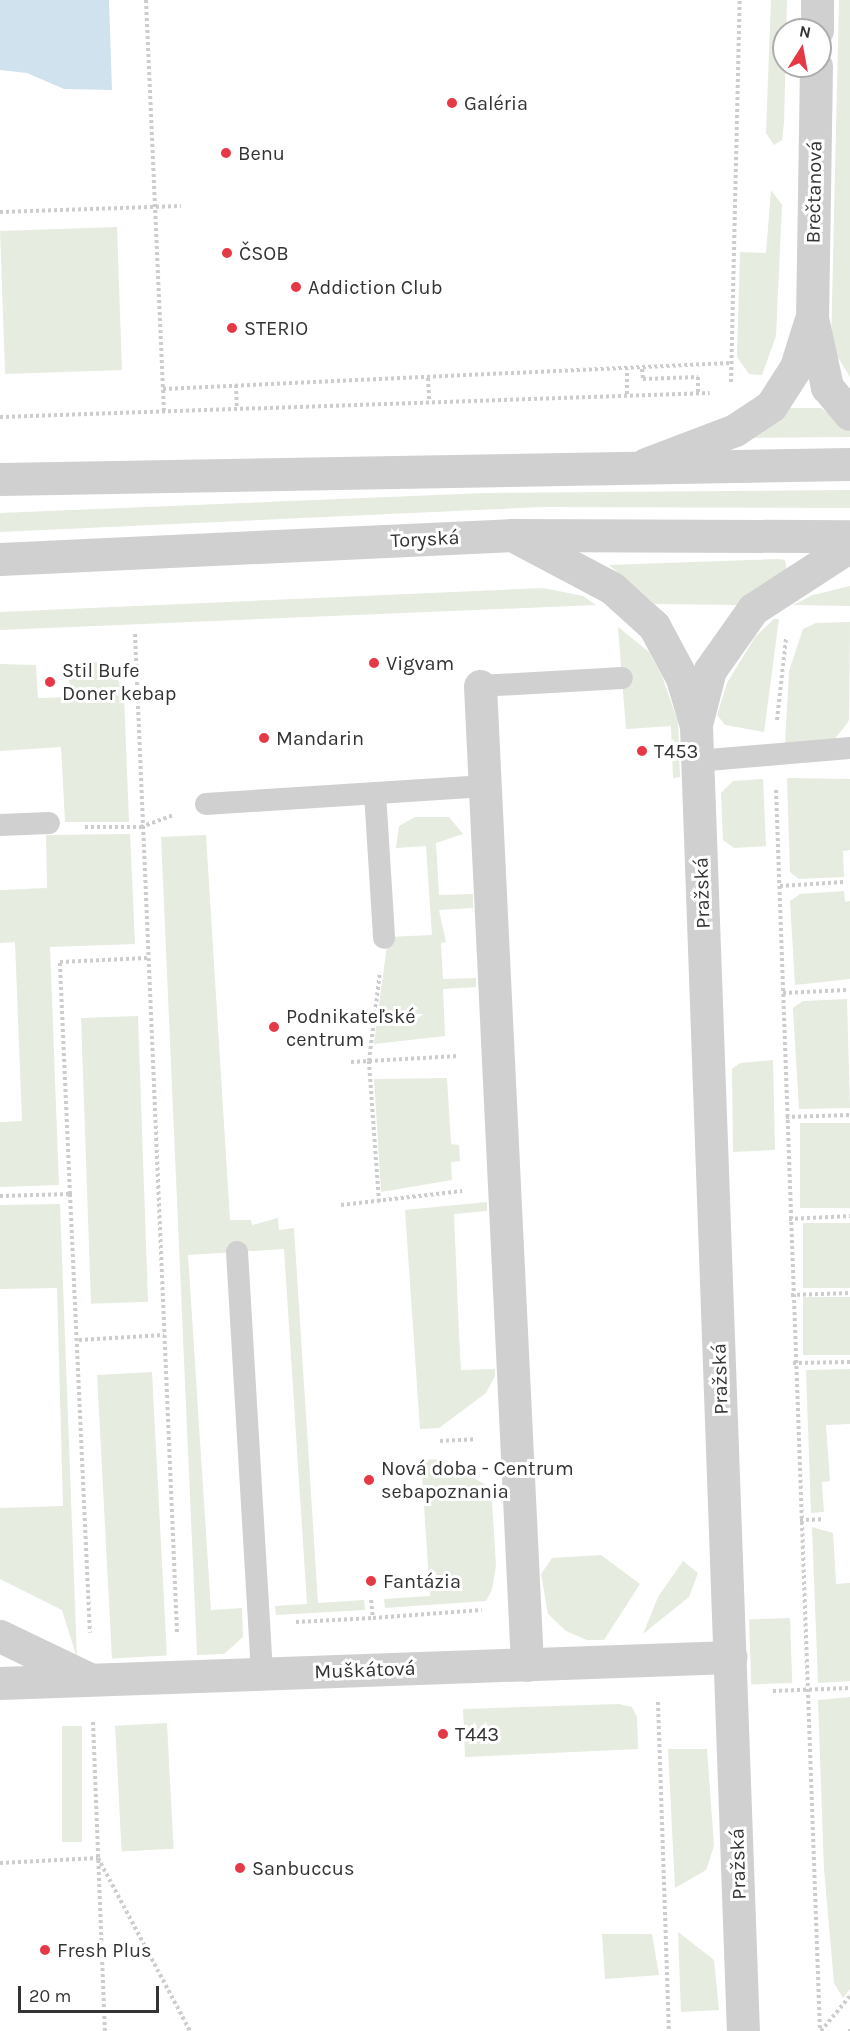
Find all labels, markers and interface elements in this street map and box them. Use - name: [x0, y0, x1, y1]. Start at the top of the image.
- north arrow: [772, 18, 832, 78]
- text: N: [798, 21, 813, 42]
- place label: Galéria: [464, 91, 528, 115]
- marker: Galéria: [445, 96, 459, 110]
- street label: Brečtanová: [801, 140, 827, 244]
- place label: Benu: [238, 141, 285, 165]
- marker: Benu: [219, 146, 233, 160]
- place label: ČSOB: [239, 241, 289, 265]
- marker: ČSOB: [220, 246, 234, 260]
- place label: Addiction Club: [308, 275, 443, 299]
- marker: Addiction Club: [289, 280, 303, 294]
- place label: STERIO: [244, 316, 308, 340]
- marker: STERIO: [225, 321, 239, 335]
- street label: Toryská: [390, 525, 460, 553]
- place label: Vigvam: [386, 651, 454, 675]
- marker: Vigvam: [367, 656, 381, 670]
- place label: Stil Bufe Doner kebap: [62, 658, 177, 705]
- marker: Stil Bufe Doner kebap: [43, 675, 57, 689]
- place label: Mandarin: [276, 726, 364, 750]
- marker: Mandarin: [257, 731, 271, 745]
- place label: T453: [654, 739, 698, 763]
- marker: T453: [635, 744, 649, 758]
- street label: Pražská: [689, 857, 715, 929]
- place label: Podnikateľské centrum: [286, 1004, 416, 1051]
- marker: Podnikateľské centrum: [267, 1020, 281, 1034]
- street label: Pražská: [707, 1343, 733, 1415]
- place label: Nová doba - Centrum sebapoznania: [381, 1456, 574, 1503]
- marker: Nová doba - Centrum sebapoznania: [362, 1473, 376, 1487]
- place label: Fantázia: [383, 1569, 461, 1593]
- marker: Fantázia: [364, 1574, 378, 1588]
- street label: Muškátová: [314, 1656, 416, 1684]
- place label: T443: [455, 1722, 499, 1746]
- marker: T443: [436, 1727, 450, 1741]
- street label: Pražská: [725, 1828, 751, 1900]
- place label: Sanbuccus: [252, 1856, 354, 1880]
- marker: Sanbuccus: [233, 1861, 247, 1875]
- place label: Fresh Plus: [57, 1938, 152, 1962]
- marker: Fresh Plus: [38, 1943, 52, 1957]
- scale bar: [21, 1974, 162, 2012]
- text: 20 m: [29, 1985, 71, 2007]

